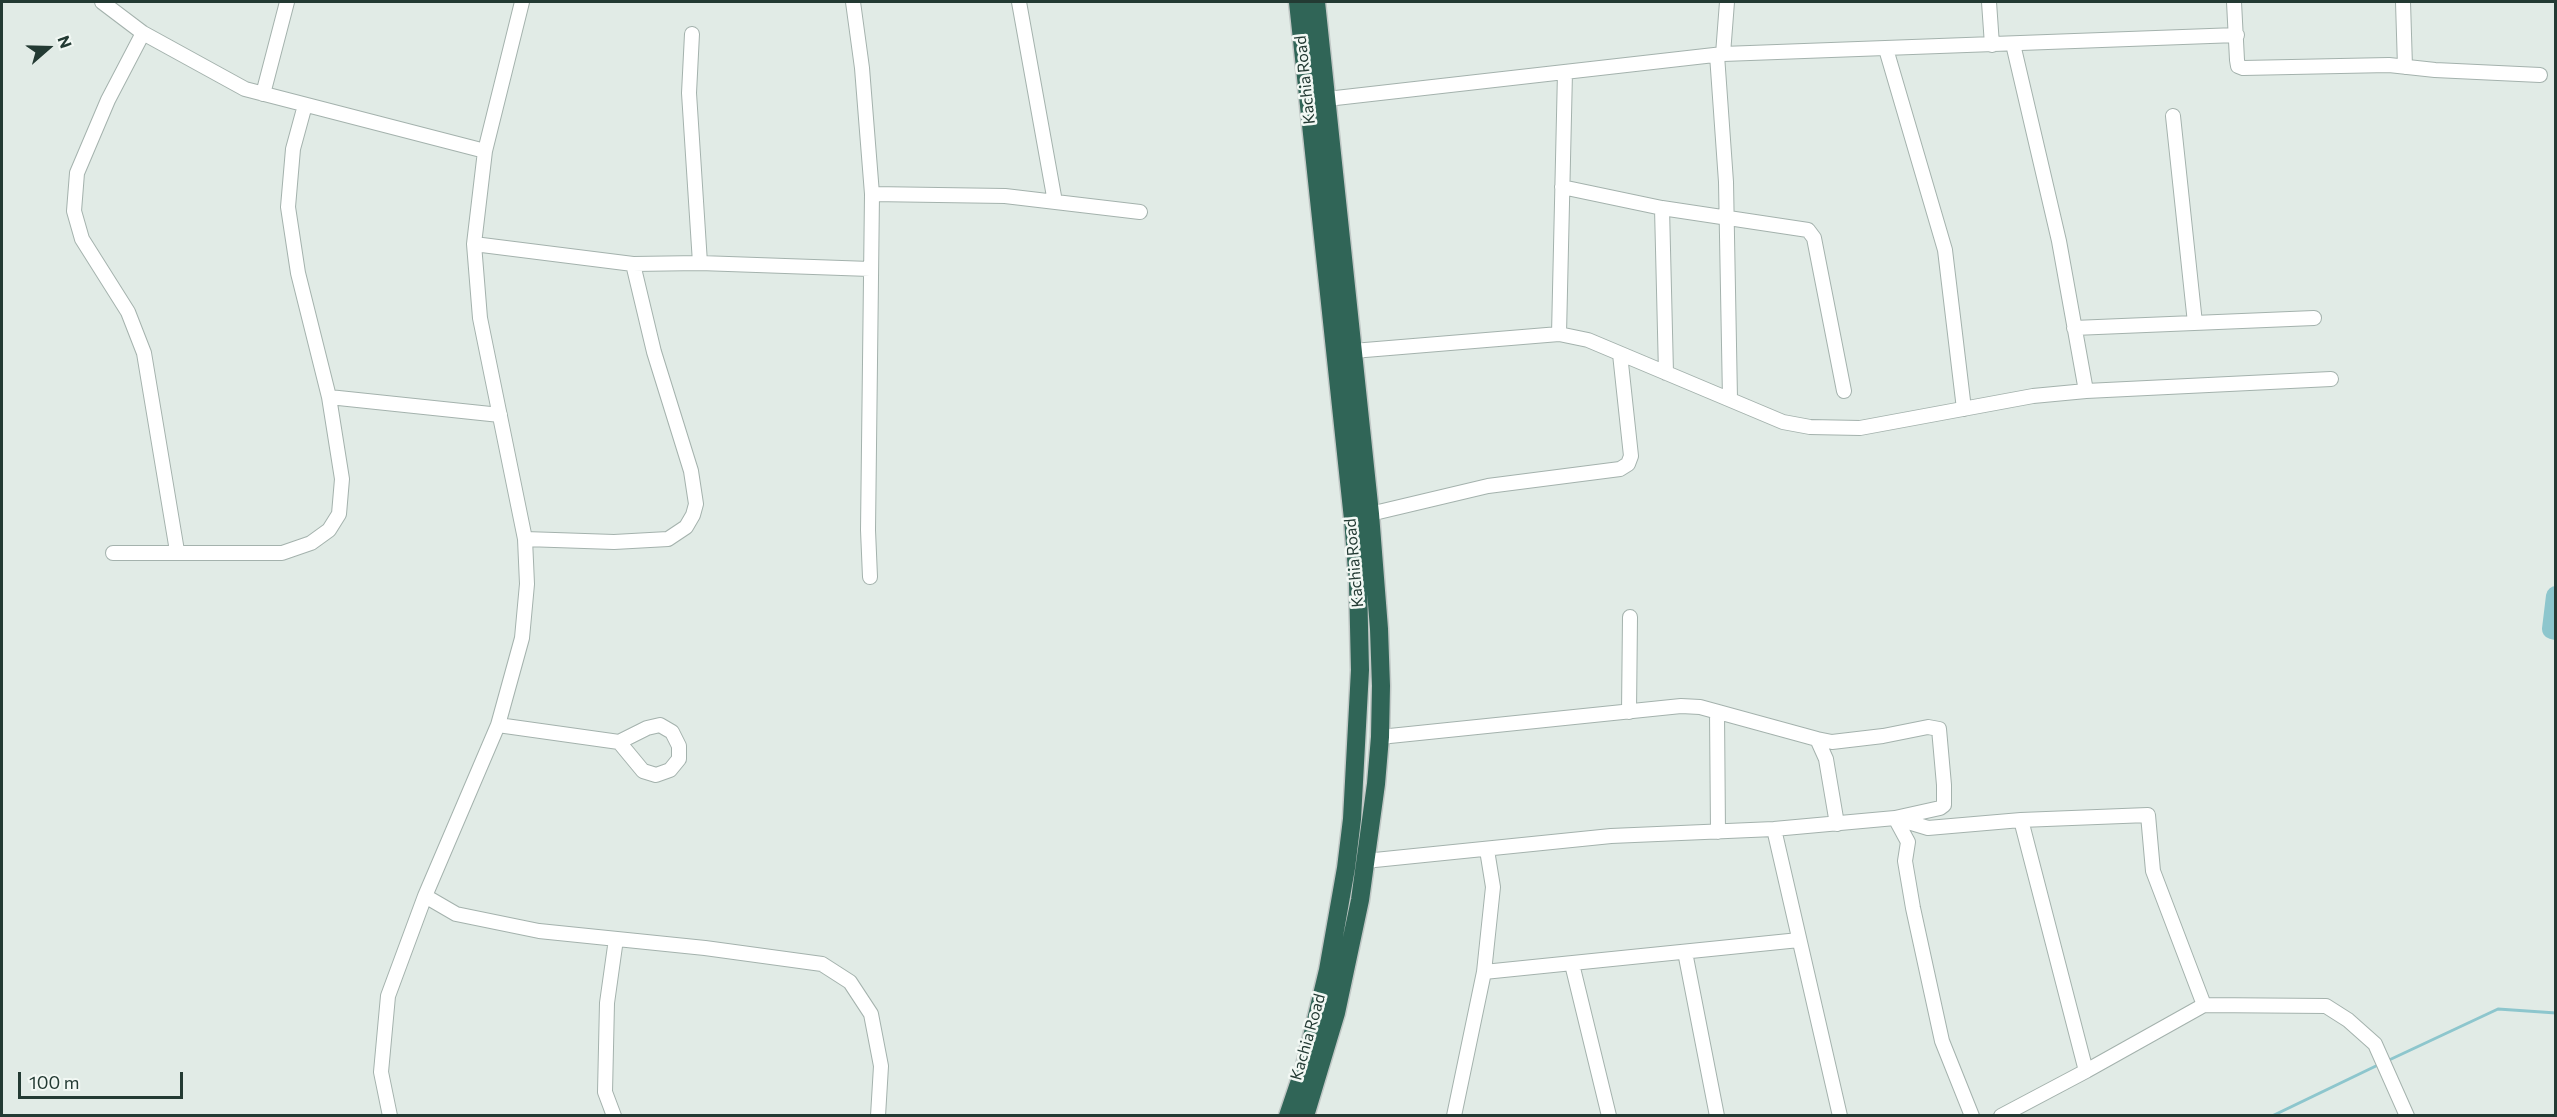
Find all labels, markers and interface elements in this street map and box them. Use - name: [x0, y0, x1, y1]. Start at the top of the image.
- north arrow: [18, 18, 78, 78]
- text: N: [54, 33, 76, 51]
- street label: Kachia Road: [1291, 35, 1319, 125]
- street label: Kachia Road: [1341, 518, 1367, 608]
- street label: Kachia Road: [1286, 992, 1330, 1082]
- scale bar: [21, 1060, 186, 1098]
- text: 100 m: [29, 1071, 79, 1093]

